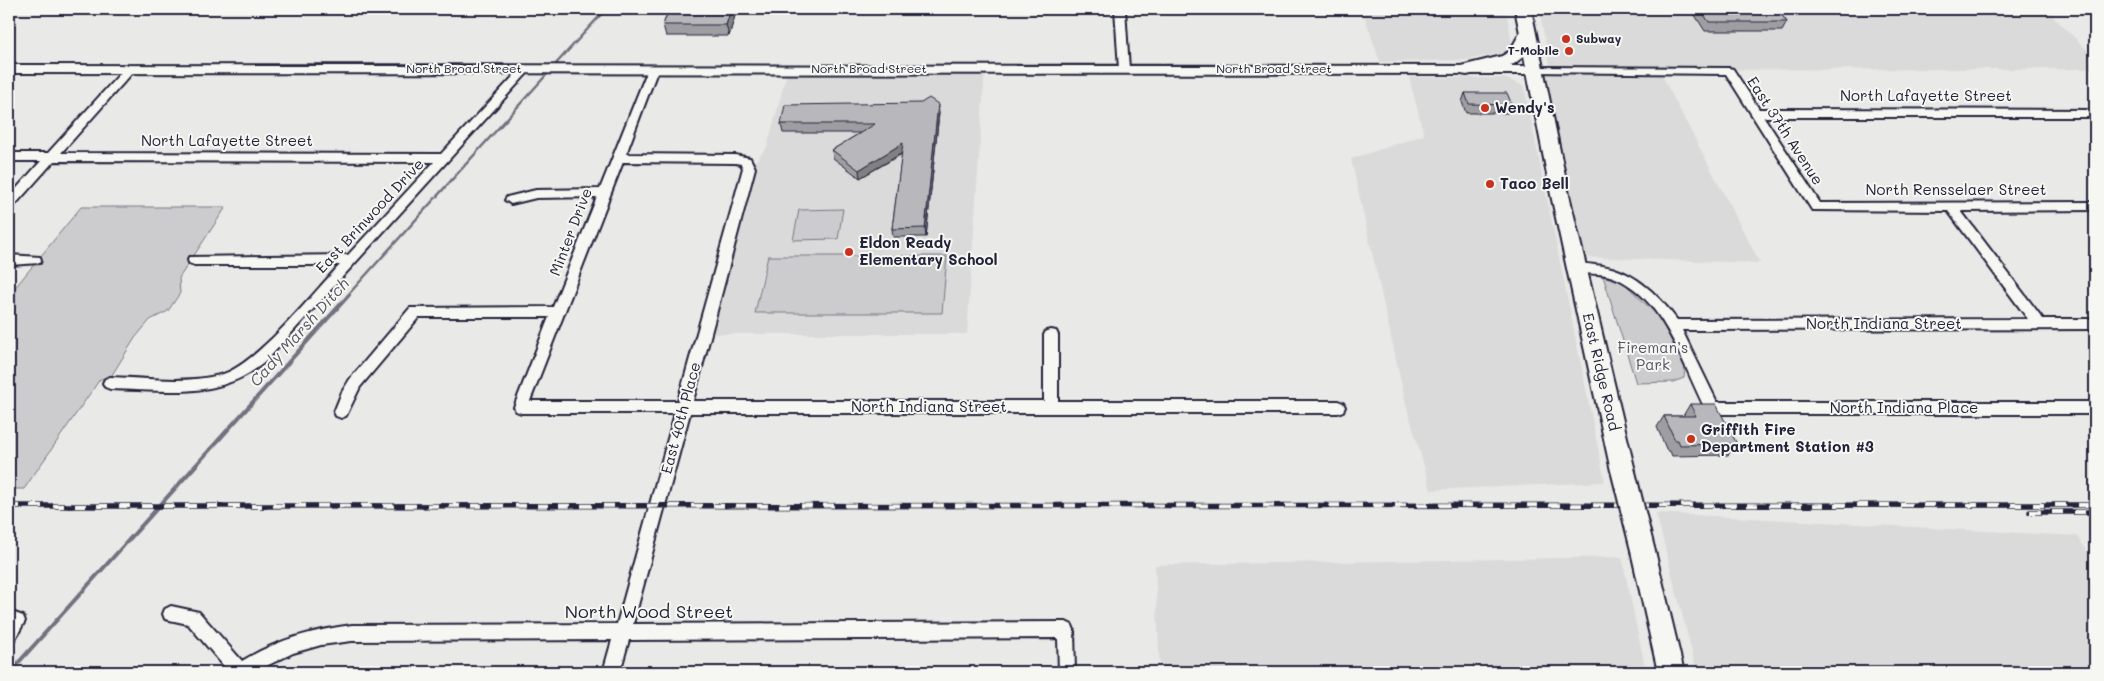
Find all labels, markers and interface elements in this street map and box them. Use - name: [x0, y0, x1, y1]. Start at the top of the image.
- place label: Subway: [1576, 30, 1622, 46]
- marker: Subway: [1560, 33, 1572, 45]
- place label: T-Mobile: [1508, 42, 1559, 58]
- marker: T-Mobile: [1563, 45, 1575, 57]
- street label: North Broad Street: [406, 60, 522, 76]
- street label: North Broad Street: [811, 60, 927, 76]
- street label: North Broad Street: [1216, 60, 1332, 76]
- street label: East 37th Avenue: [1743, 72, 1828, 189]
- street label: North Lafayette Street: [1840, 85, 2012, 105]
- place label: Wendy's: [1495, 97, 1555, 117]
- marker: Wendy's: [1479, 102, 1491, 114]
- street label: North Lafayette Street: [141, 130, 313, 150]
- street label: East Brinwood Drive: [311, 154, 428, 277]
- place label: Taco Bell: [1500, 173, 1569, 193]
- marker: Taco Bell: [1484, 178, 1496, 190]
- street label: North Rensselaer Street: [1866, 179, 2046, 199]
- street label: Minter Drive: [544, 185, 596, 279]
- place label: Eldon Ready Elementary School: [859, 232, 998, 269]
- marker: Eldon Ready Elementary School: [843, 246, 855, 258]
- water label: Cady Marsh Ditch: [244, 273, 353, 390]
- street label: East Ridge Road: [1579, 311, 1625, 433]
- street label: North Indiana Street: [1806, 313, 1962, 333]
- park label: Fireman’s Park: [1618, 337, 1688, 374]
- street label: East 40th Place: [656, 360, 705, 476]
- street label: North Indiana Street: [851, 396, 1007, 416]
- street label: North Indiana Place: [1830, 397, 1978, 417]
- place label: Griffith Fire Department Station #3: [1701, 419, 1874, 456]
- marker: Griffith Fire Department Station #3: [1685, 433, 1697, 445]
- street label: North Wood Street: [565, 599, 733, 623]

